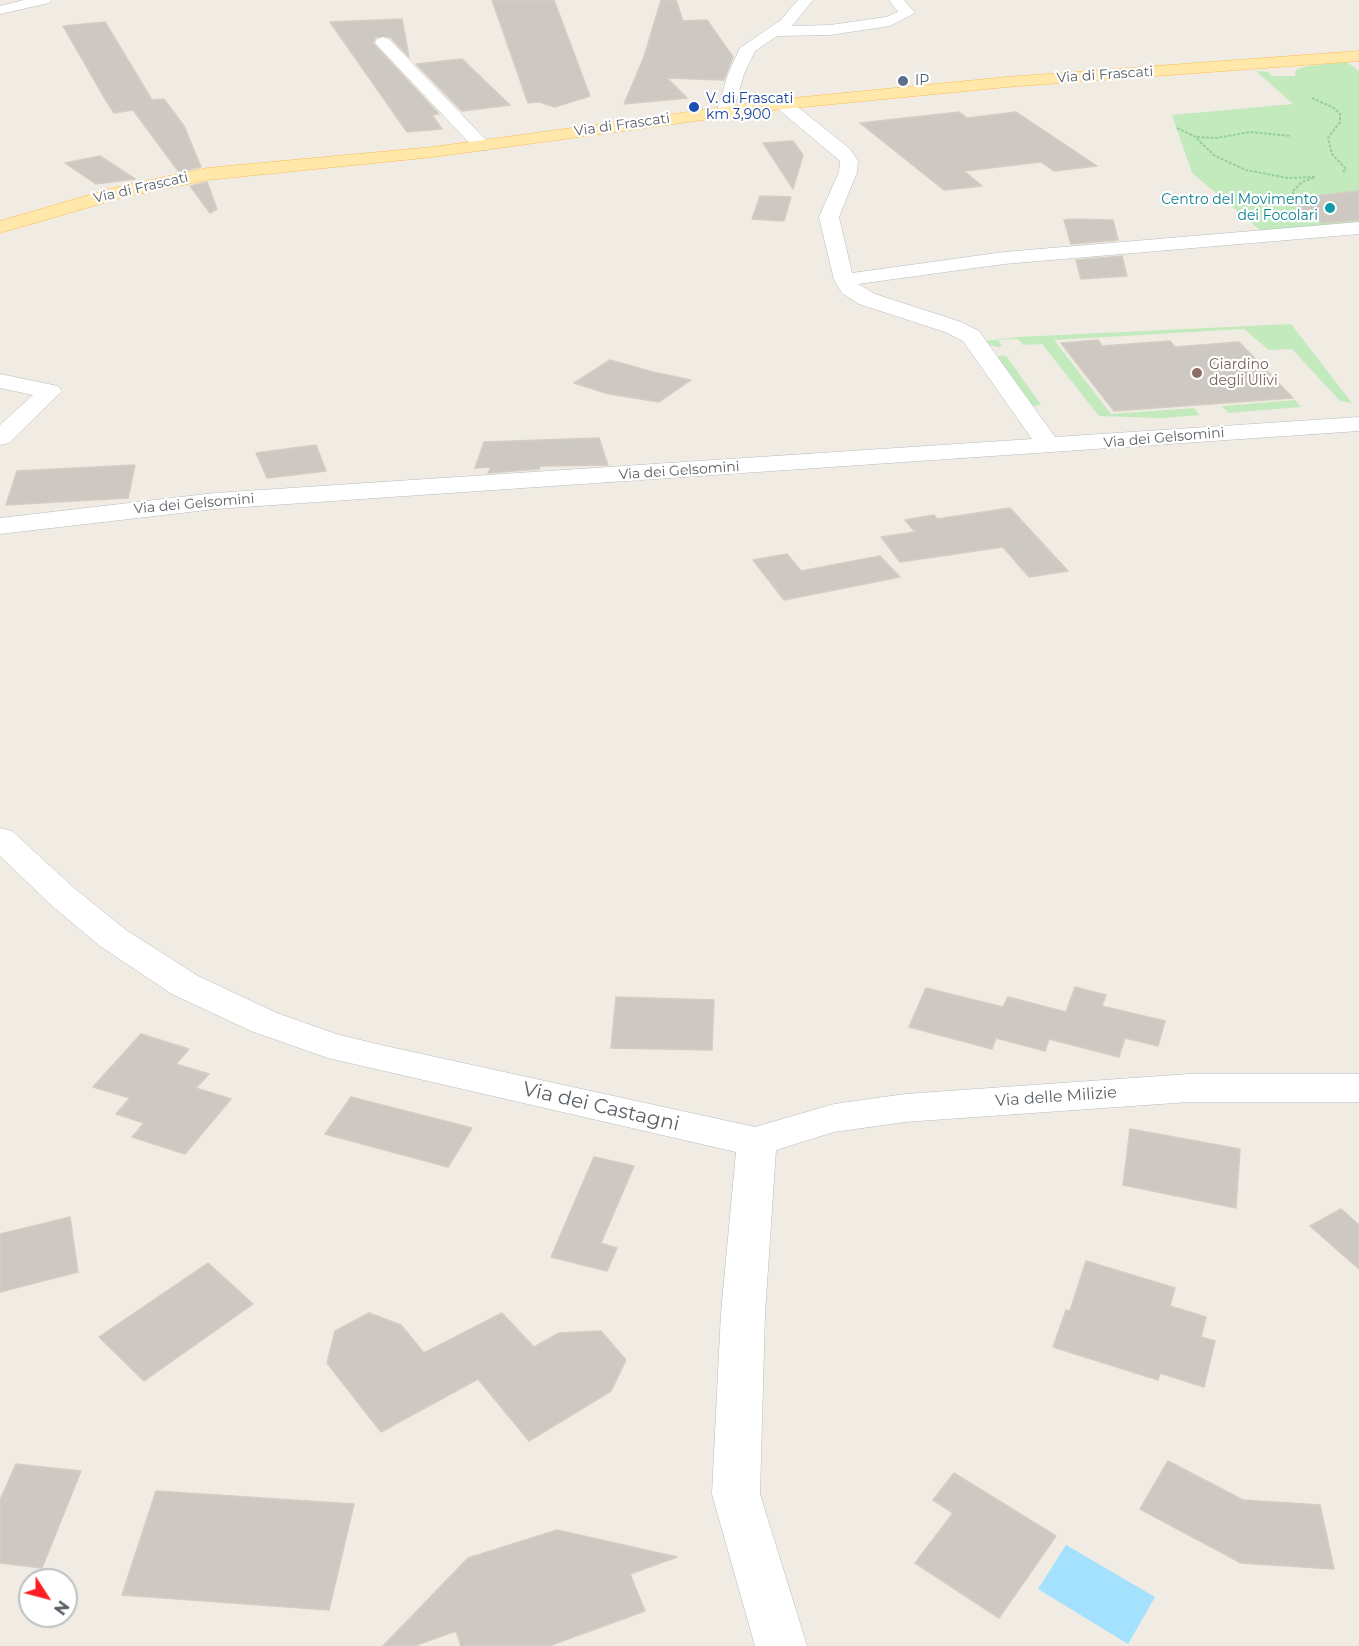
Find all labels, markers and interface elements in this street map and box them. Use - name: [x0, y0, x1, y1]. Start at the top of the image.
- street label: Via di Frascati: [1056, 63, 1154, 87]
- place label: IP: [915, 73, 929, 89]
- marker: IP: [896, 74, 910, 88]
- place label: V. di Frascati km 3,900: [706, 91, 793, 124]
- marker: V. di Frascati km 3,900: [687, 100, 701, 114]
- street label: Via di Frascati: [573, 110, 671, 140]
- street label: Via di Frascati: [92, 169, 190, 207]
- place label: Centro del Movimento dei Focolari: [1161, 192, 1318, 225]
- marker: Centro del Movimento dei Focolari: [1323, 201, 1337, 215]
- place label: Giardino degli Ulivi: [1209, 357, 1278, 390]
- marker: Giardino degli Ulivi: [1190, 366, 1204, 380]
- street label: Via dei Gelsomini: [1103, 424, 1225, 452]
- street label: Via dei Gelsomini: [618, 458, 740, 484]
- street label: Via dei Gelsomini: [133, 490, 255, 518]
- street label: Via dei Castagni: [520, 1077, 682, 1137]
- street label: Via delle Milizie: [994, 1083, 1118, 1111]
- north arrow: [18, 1568, 78, 1628]
- text: N: [50, 1597, 73, 1619]

